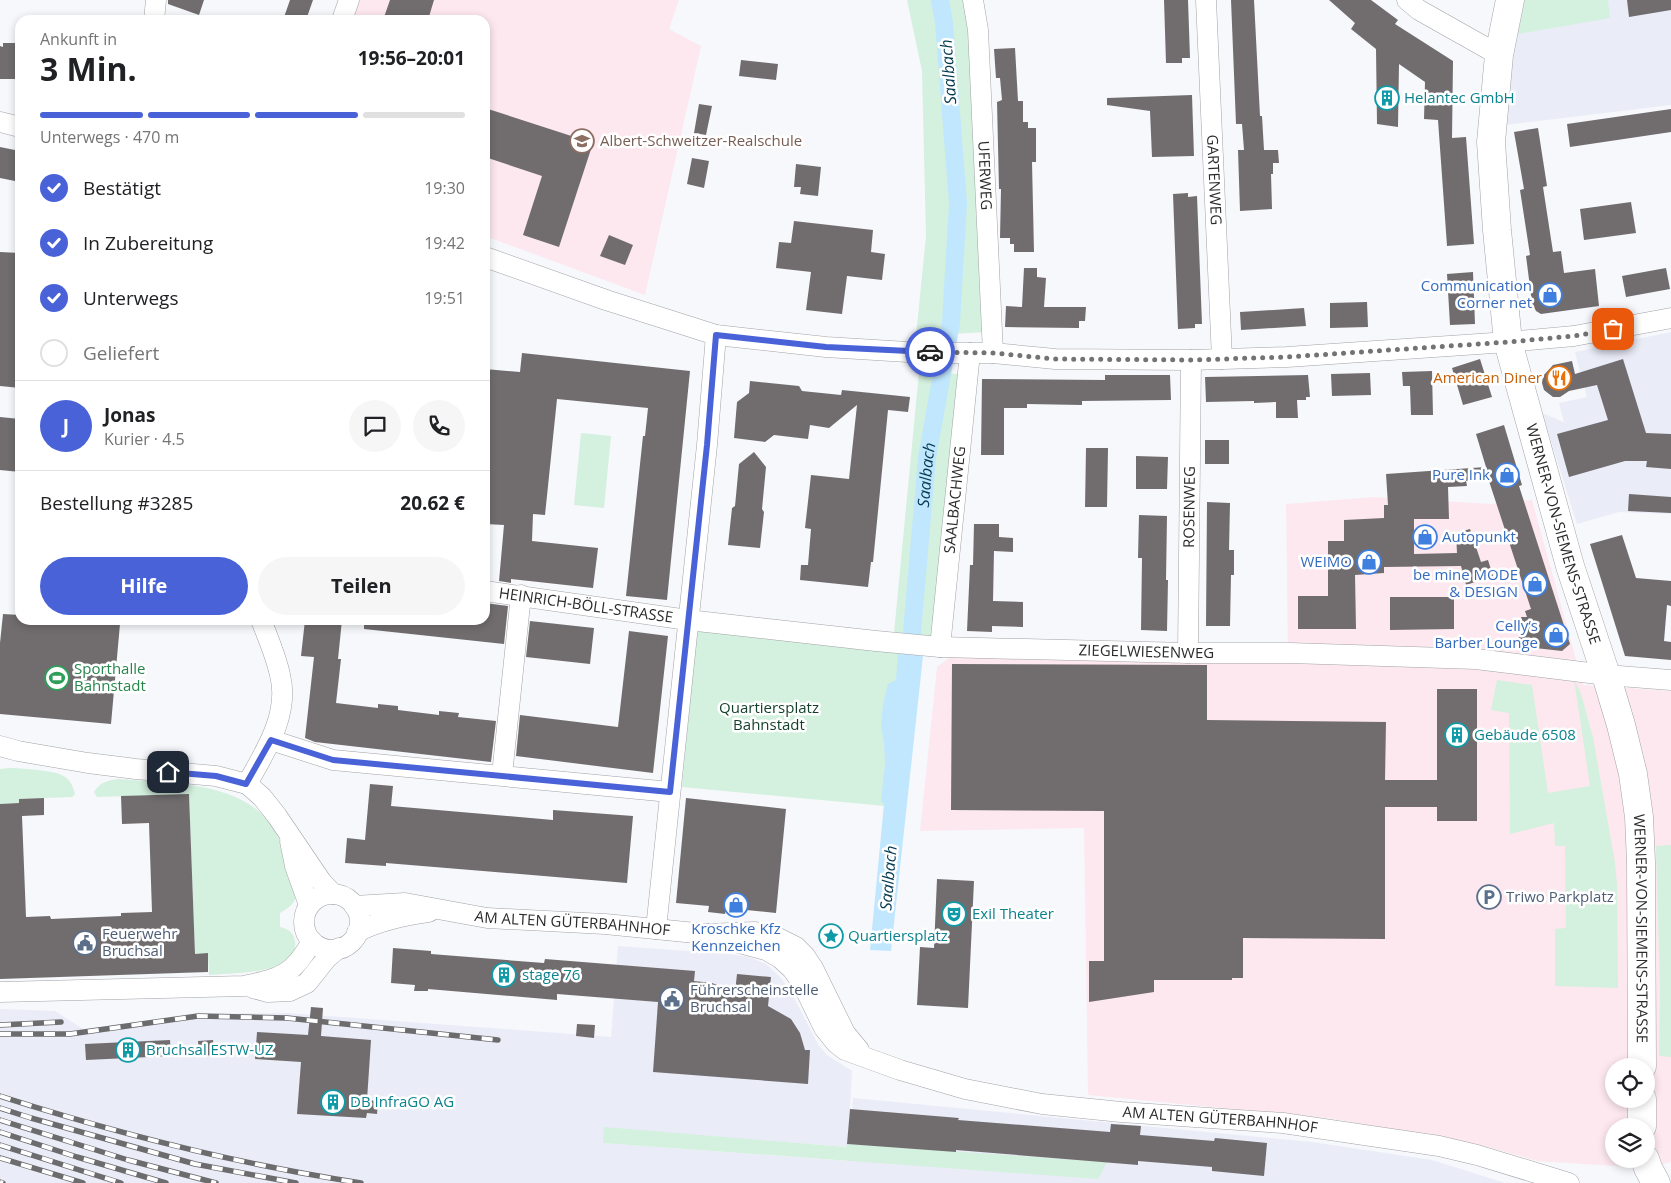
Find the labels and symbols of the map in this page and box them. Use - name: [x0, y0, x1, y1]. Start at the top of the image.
- water label: Saalbach: [935, 39, 961, 105]
- building icon: Helantec GmbH: [1374, 85, 1400, 111]
- place label: Helantec GmbH: [1404, 87, 1515, 107]
- school or university icon: Albert-Schweitzer-Realschule: [569, 128, 595, 154]
- place label: Albert-Schweitzer-Realschule: [600, 130, 802, 150]
- street label: GARTENWEG: [1203, 134, 1227, 226]
- street label: UFERWEG: [974, 140, 997, 211]
- place label: Communication Corner net: [1421, 275, 1532, 312]
- shop icon: Communication Corner net: [1537, 282, 1563, 308]
- pin: [1592, 308, 1634, 350]
- courier: [905, 327, 955, 377]
- restaurant icon: American Diner: [1546, 365, 1572, 391]
- place label: American Diner: [1433, 367, 1542, 387]
- street label: WERNER-VON-SIEMENS-STRASSE: [1522, 421, 1606, 647]
- water label: Saalbach: [912, 441, 941, 508]
- street label: SAALBACHWEG: [939, 445, 969, 554]
- shop icon: Pure Ink: [1494, 462, 1520, 488]
- place label: Pure Ink: [1432, 464, 1490, 484]
- street label: ROSENWEG: [1178, 466, 1199, 548]
- shop icon: Autopunkt: [1412, 524, 1438, 550]
- place label: Autopunkt: [1442, 526, 1516, 546]
- shop icon: WEIMO: [1356, 549, 1382, 575]
- place label: WEIMO: [1300, 551, 1352, 571]
- place label: be mine MODE & DESIGN: [1413, 564, 1518, 601]
- shop icon: be mine MODE & DESIGN: [1522, 571, 1548, 597]
- street label: HEINRICH-BÖLL-STRASSE: [498, 582, 674, 627]
- place label: Celly‘s Barber Lounge: [1434, 615, 1538, 652]
- shop icon: Celly‘s Barber Lounge: [1543, 622, 1569, 648]
- street label: ZIEGELWIESENWEG: [1078, 639, 1214, 662]
- place label: Sporthalle Bahnstadt: [74, 658, 146, 695]
- sports icon: Sporthalle Bahnstadt: [44, 665, 70, 691]
- park label: Quartiersplatz Bahnstadt: [719, 697, 819, 734]
- building icon: Gebäude 6508: [1444, 722, 1470, 748]
- place label: Gebäude 6508: [1474, 724, 1576, 744]
- pin: [147, 751, 189, 793]
- street label: WERNER-VON-SIEMENS-STRASSE: [1630, 814, 1653, 1043]
- water label: Saalbach: [874, 845, 902, 911]
- parking icon: Triwo Parkplatz: [1476, 884, 1502, 910]
- place label: Triwo Parkplatz: [1506, 886, 1614, 906]
- shop icon: Kroschke Kfz Kennzeichen: [723, 892, 749, 918]
- theatre icon: Exil Theater: [941, 901, 967, 927]
- place label: Exil Theater: [972, 903, 1054, 923]
- street label: AM ALTEN GÜTERBAHNHOF: [473, 905, 671, 939]
- place label: Kroschke Kfz Kennzeichen: [691, 918, 781, 955]
- place label: Feuerwehr Bruchsal: [102, 923, 177, 960]
- place icon: Quartiersplatz: [818, 923, 844, 949]
- place label: Quartiersplatz: [848, 925, 948, 945]
- public building icon: Feuerwehr Bruchsal: [72, 930, 98, 956]
- building icon: stage 76: [491, 962, 517, 988]
- place label: stage 76: [522, 964, 580, 984]
- place label: Führerscheinstelle Bruchsal: [690, 979, 819, 1016]
- public building icon: Führerscheinstelle Bruchsal: [659, 986, 685, 1012]
- building icon: Bruchsal ESTW-UZ: [115, 1037, 141, 1063]
- place label: Bruchsal ESTW-UZ: [146, 1039, 274, 1059]
- building icon: DB InfraGO AG: [320, 1089, 346, 1115]
- place label: DB InfraGO AG: [350, 1091, 454, 1111]
- street label: AM ALTEN GÜTERBAHNHOF: [1122, 1101, 1320, 1137]

